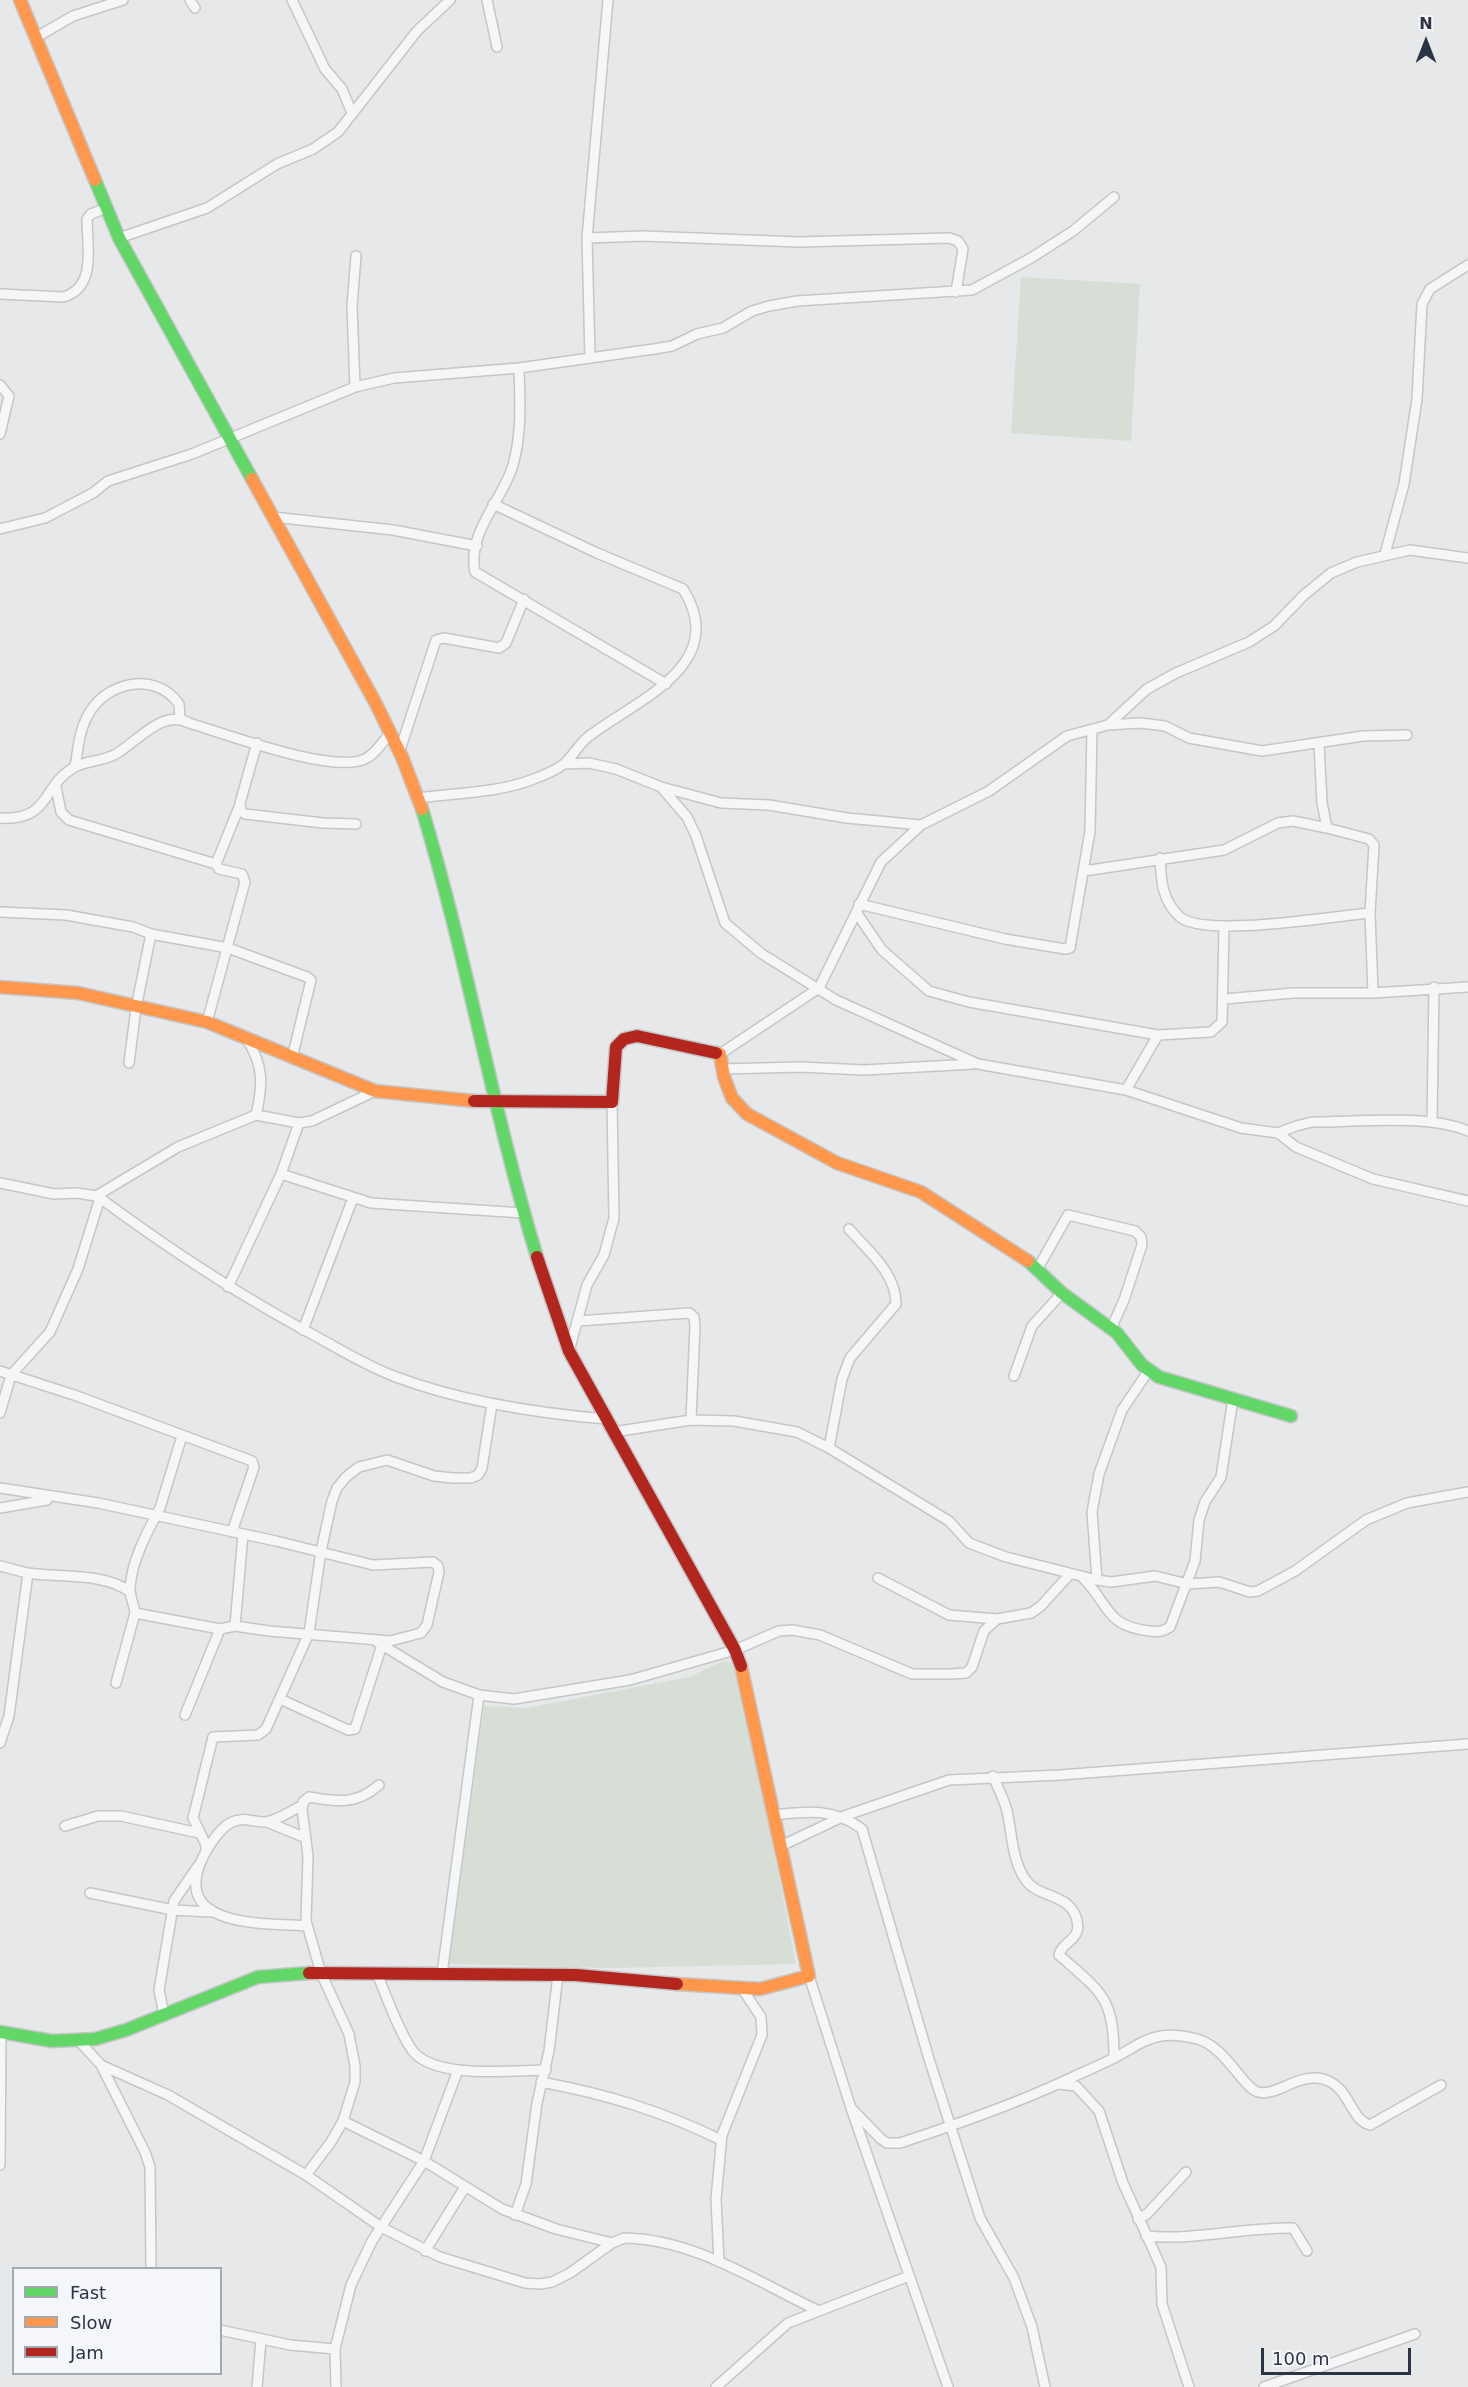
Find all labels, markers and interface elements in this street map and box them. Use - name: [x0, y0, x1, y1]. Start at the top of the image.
- north arrow: [1396, 12, 1456, 72]
- text: N: [1419, 14, 1433, 33]
- legend: [12, 2267, 222, 2375]
- text: Fast: [70, 2282, 106, 2303]
- text: Slow: [70, 2312, 112, 2333]
- scale bar: [1264, 2336, 1414, 2374]
- text: Jam: [70, 2342, 104, 2363]
- text: 100 m: [1272, 2348, 1330, 2369]

